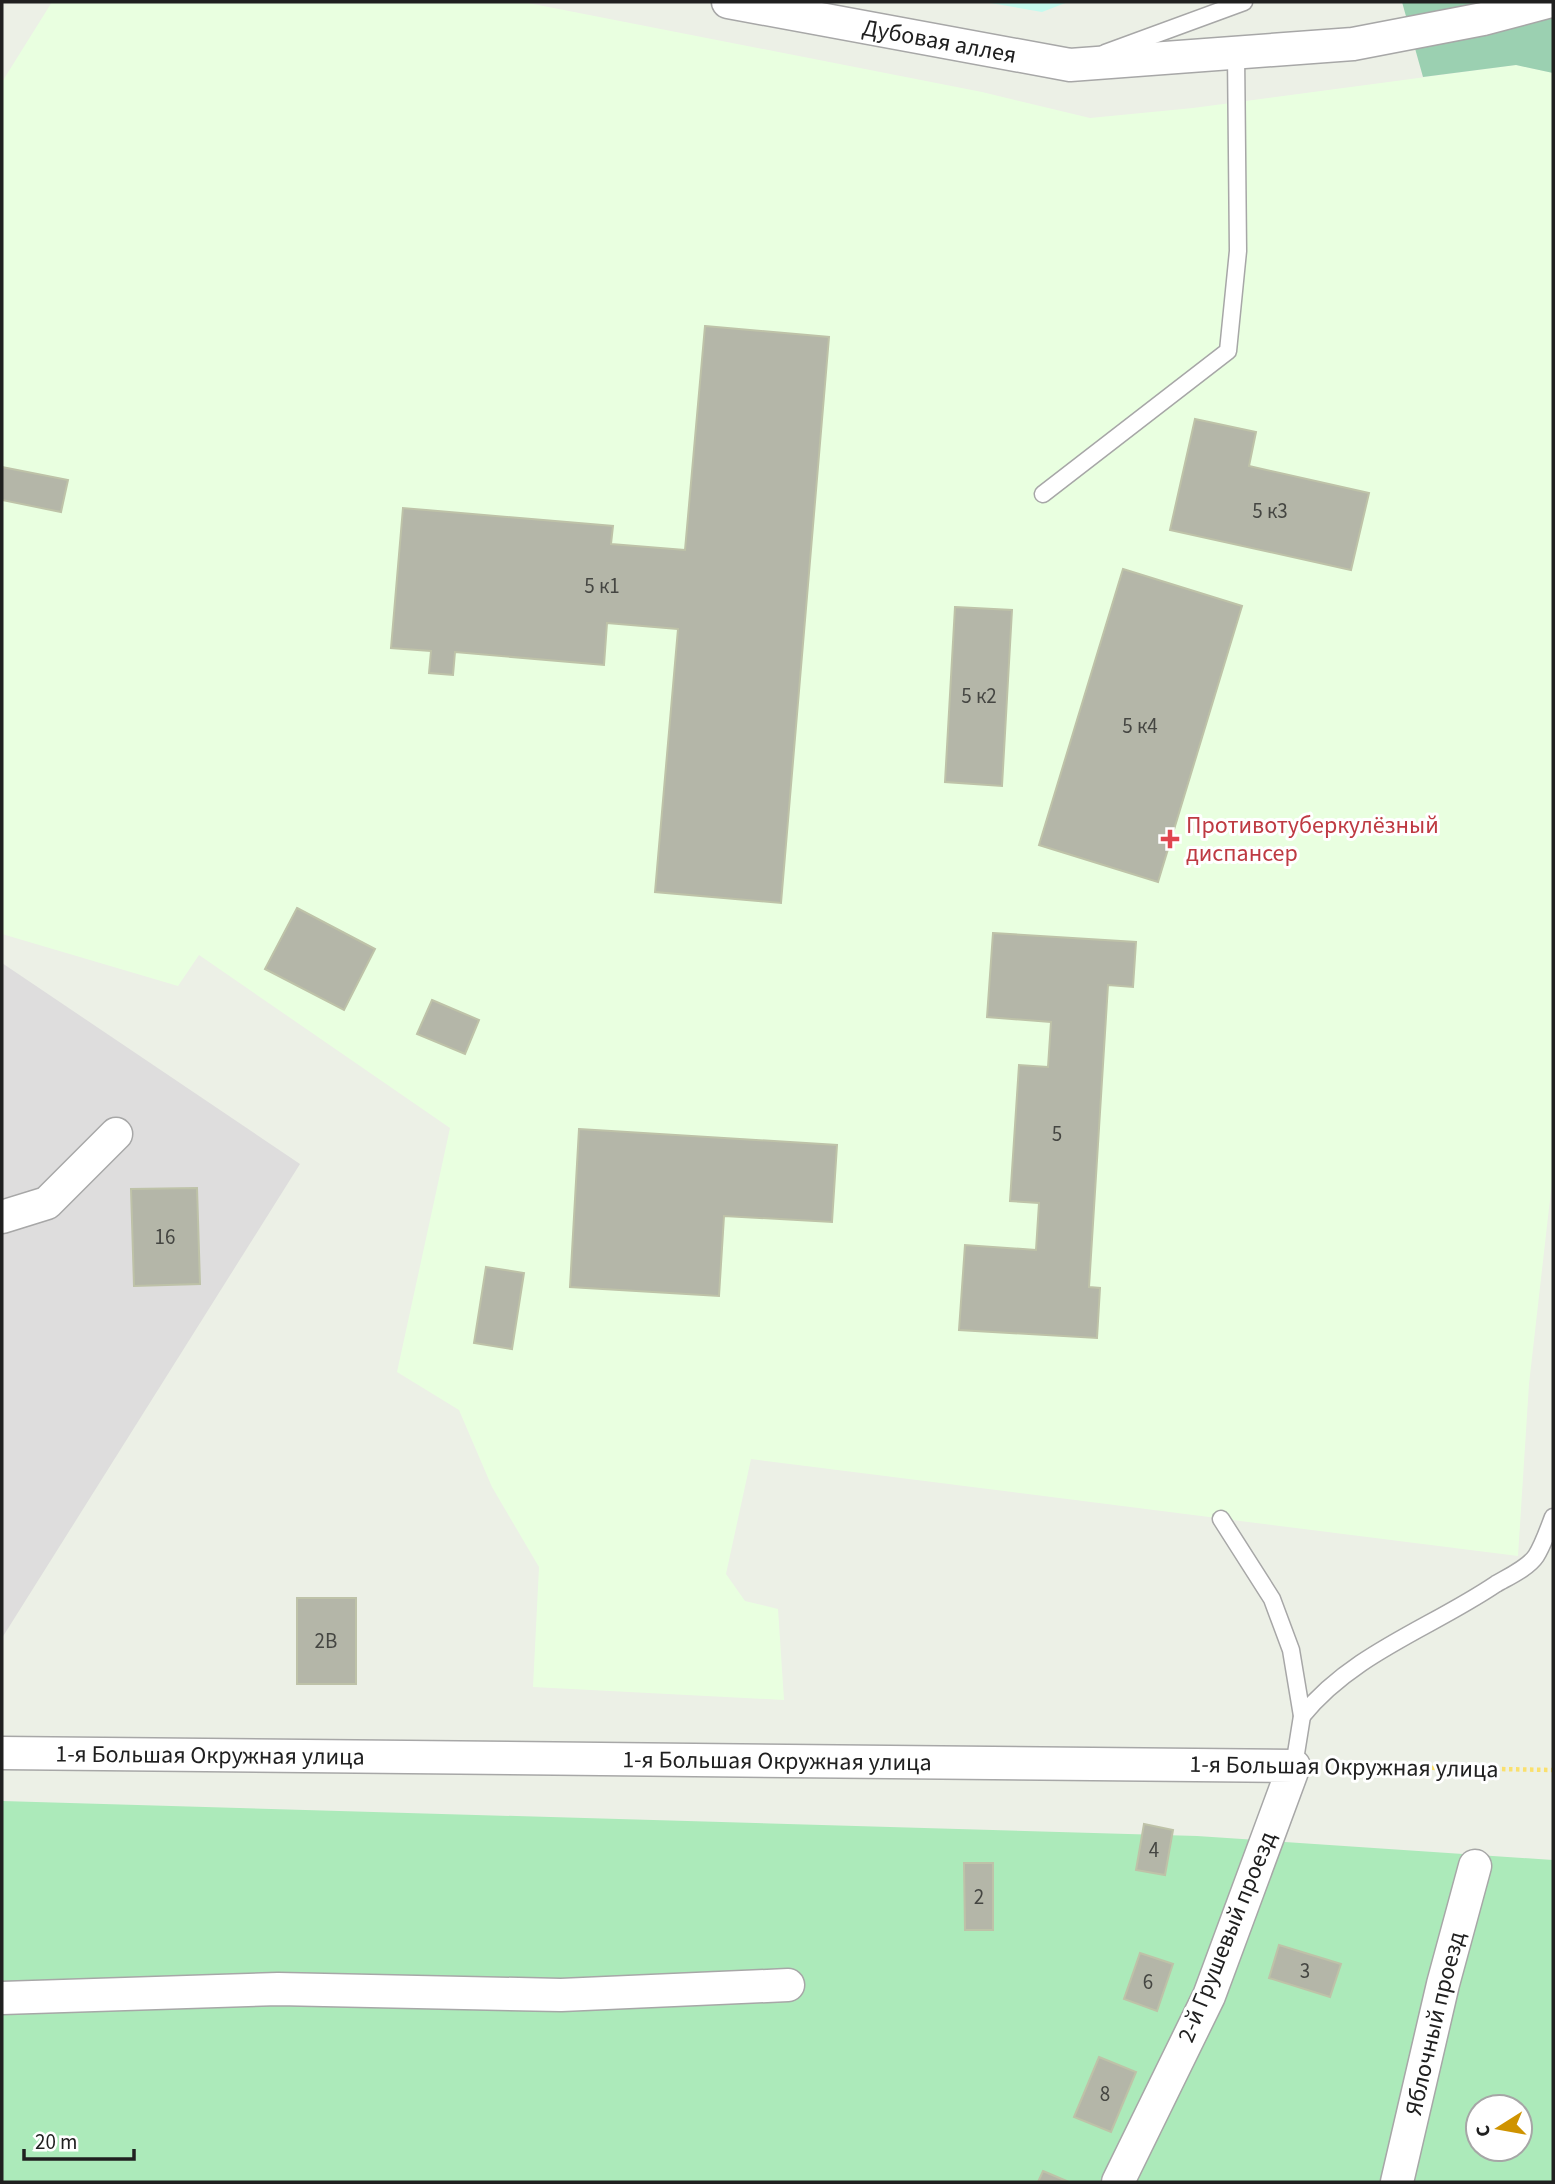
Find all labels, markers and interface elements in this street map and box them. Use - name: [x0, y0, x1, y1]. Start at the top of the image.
- street label: Дубовая аллея: [860, 10, 1019, 72]
- house number: 5 к3: [1252, 496, 1288, 526]
- house number: 5 к1: [584, 571, 620, 601]
- house number: 5 к2: [961, 681, 997, 711]
- house number: 5 к4: [1122, 711, 1158, 741]
- place label: Противотуберкулёзный диспансер: [1186, 808, 1439, 871]
- marker: Противотуберкулёзный диспансер: [1160, 829, 1180, 849]
- house number: 5: [1052, 1119, 1062, 1149]
- house number: 16: [155, 1222, 175, 1252]
- house number: 2В: [315, 1626, 337, 1656]
- street label: 1-я Большая Окружная улица: [55, 1736, 365, 1774]
- street label: 1-я Большая Окружная улица: [622, 1742, 932, 1780]
- street label: 1-я Большая Окружная улица: [1189, 1747, 1499, 1787]
- street label: 2-й Грушевый проезд: [1169, 1826, 1285, 2048]
- house number: 4: [1149, 1835, 1159, 1865]
- house number: 2: [974, 1882, 984, 1912]
- street label: Яблочный проезд: [1396, 1927, 1474, 2119]
- house number: 3: [1300, 1956, 1310, 1986]
- house number: 6: [1143, 1967, 1153, 1997]
- house number: 8: [1100, 2079, 1110, 2109]
- north arrow: [1464, 2093, 1534, 2163]
- scale bar: [24, 2118, 135, 2162]
- text: С: [1469, 2123, 1498, 2139]
- text: 20 m: [35, 2127, 77, 2157]

